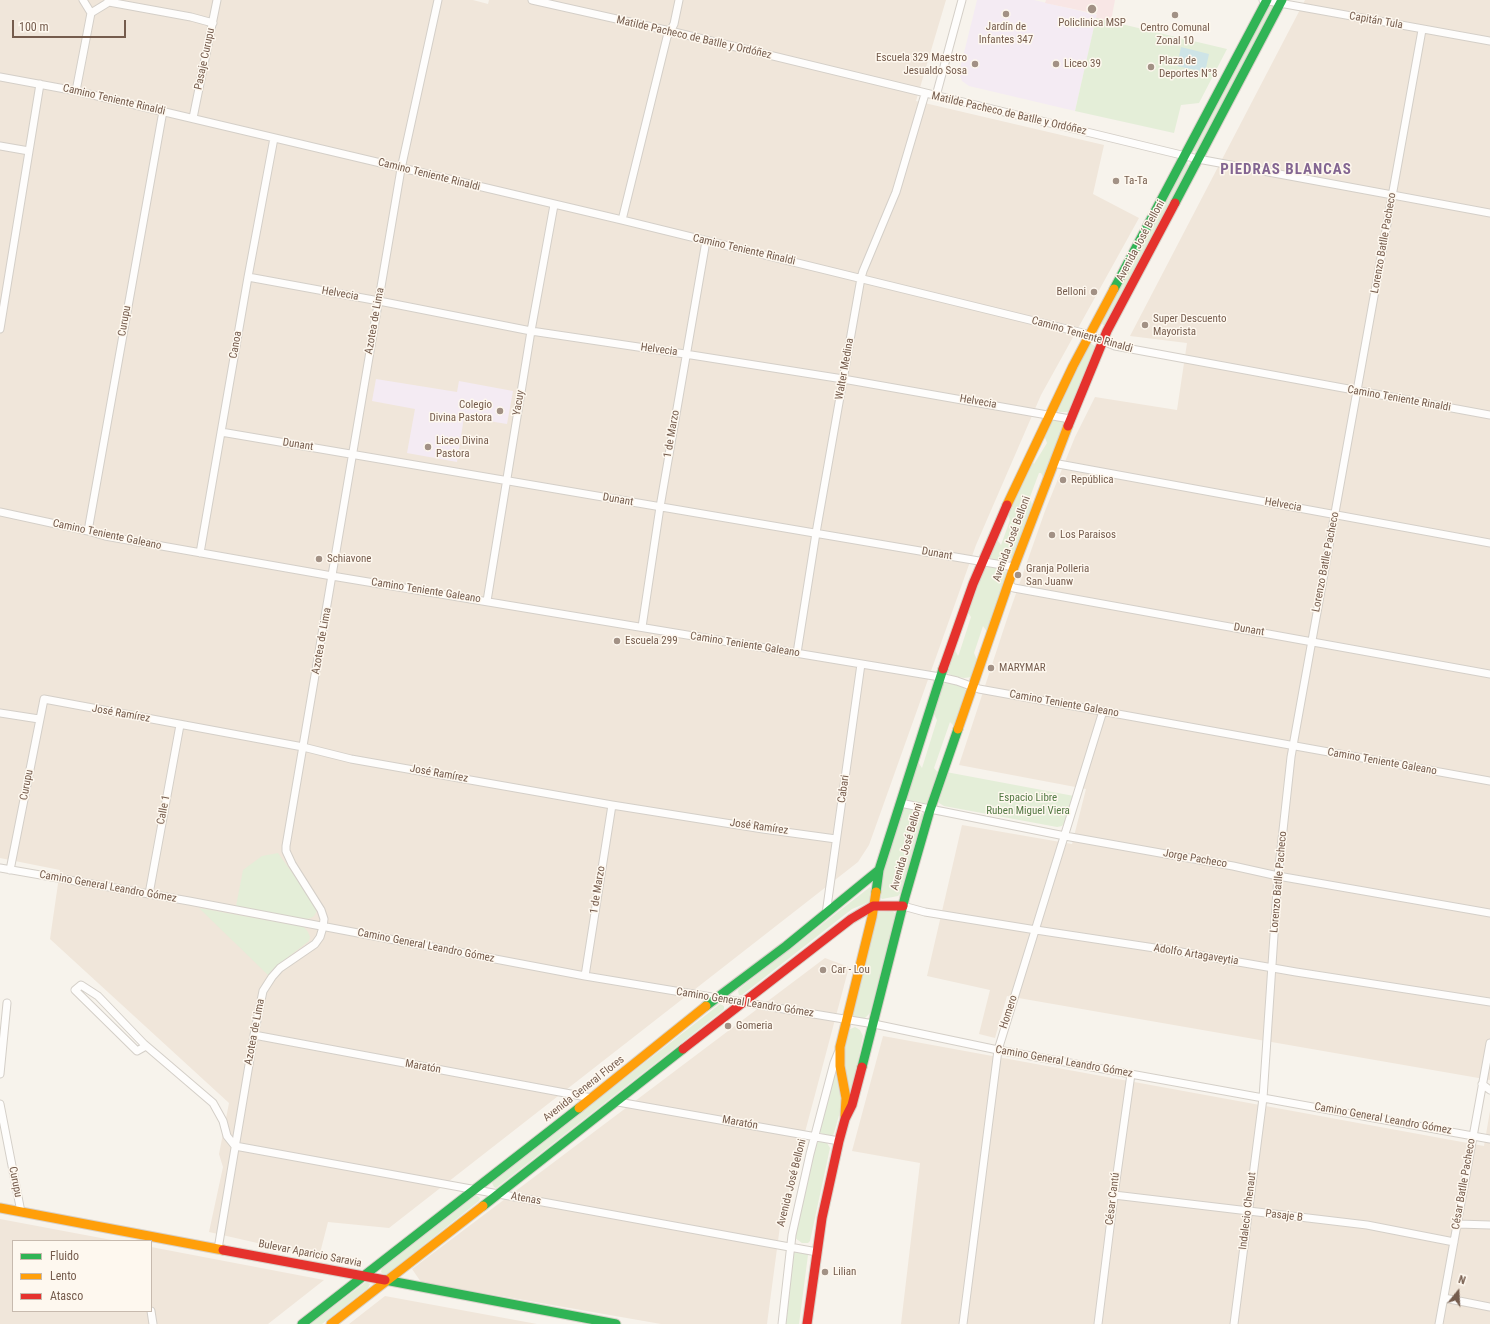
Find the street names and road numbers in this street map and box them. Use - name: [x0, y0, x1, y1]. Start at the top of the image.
- street label: Capitán Tula: [1348, 10, 1404, 32]
- street label: Matilde Pacheco de Batlle y Ordóñez: [615, 14, 773, 62]
- street label: Pasaje Curupu: [192, 27, 218, 91]
- street label: Camino Teniente Rinaldi: [61, 82, 167, 118]
- street label: Matilde Pacheco de Batlle y Ordóñez: [930, 90, 1088, 138]
- street label: Camino Teniente Rinaldi: [377, 156, 481, 194]
- street label: Lorenzo Batlle Pacheco: [1369, 192, 1399, 294]
- street label: Avenida José Belloni: [1114, 198, 1168, 284]
- street label: Camino Teniente Rinaldi: [691, 232, 797, 268]
- street label: Helvecia: [321, 284, 359, 304]
- street label: Azotea de Lima: [363, 287, 387, 355]
- street label: Curupu: [116, 305, 134, 337]
- street label: Camino Teniente Rinaldi: [1030, 314, 1134, 356]
- street label: Canoa: [227, 330, 245, 360]
- street label: Walter Medina: [833, 337, 857, 401]
- street label: Helvecia: [640, 341, 678, 359]
- street label: Camino Teniente Rinaldi: [1346, 383, 1452, 415]
- street label: Yacuy: [510, 389, 528, 417]
- street label: Helvecia: [959, 392, 997, 412]
- street label: 1 de Marzo: [661, 409, 683, 459]
- street label: Dunant: [282, 436, 314, 454]
- street label: Dunant: [602, 491, 634, 509]
- street label: Avenida José Belloni: [990, 494, 1034, 584]
- street label: Helvecia: [1264, 495, 1302, 515]
- street label: Lorenzo Batlle Pacheco: [1310, 511, 1342, 613]
- street label: Camino Teniente Galeano: [51, 517, 163, 553]
- street label: Dunant: [921, 545, 953, 563]
- street label: Camino Teniente Galeano: [370, 576, 482, 606]
- street label: Azotea de Lima: [310, 607, 334, 675]
- street label: Dunant: [1233, 621, 1265, 639]
- street label: Camino Teniente Galeano: [689, 630, 801, 660]
- street label: Camino Teniente Galeano: [1008, 688, 1120, 720]
- street label: José Ramírez: [91, 702, 151, 726]
- street label: Camino Teniente Galeano: [1326, 746, 1438, 778]
- street label: José Ramírez: [409, 762, 469, 786]
- street label: Curupu: [18, 769, 36, 801]
- street label: Cabari: [836, 774, 852, 804]
- street label: Calle 1: [155, 794, 173, 826]
- street label: Avenida José Belloni: [888, 802, 926, 892]
- street label: José Ramírez: [729, 816, 789, 838]
- street label: Lorenzo Batlle Pacheco: [1268, 831, 1290, 933]
- street label: Jorge Pacheco: [1162, 847, 1228, 871]
- street label: 1 de Marzo: [588, 865, 608, 915]
- street label: Camino General Leandro Gómez: [38, 868, 178, 906]
- street label: Camino General Leandro Gómez: [356, 926, 496, 966]
- street label: Adolfo Artagaveytia: [1153, 942, 1239, 968]
- street label: Camino General Leandro Gómez: [675, 986, 815, 1020]
- street label: Homero: [997, 994, 1021, 1030]
- street label: Azotea de Lima: [242, 998, 268, 1066]
- street label: Camino General Leandro Gómez: [994, 1043, 1134, 1081]
- street label: Avenida General Flores: [541, 1053, 627, 1125]
- street label: Maratón: [404, 1057, 442, 1077]
- street label: Camino General Leandro Gómez: [1313, 1100, 1453, 1138]
- street label: Maratón: [721, 1113, 759, 1133]
- street label: César Batlle Pacheco: [1449, 1137, 1479, 1231]
- street label: Avenida José Belloni: [775, 1138, 809, 1228]
- street label: Curupu: [6, 1166, 24, 1198]
- street label: Indalecio Chenaut: [1237, 1171, 1259, 1251]
- street label: César Cantú: [1103, 1172, 1123, 1226]
- street label: Atenas: [510, 1190, 542, 1208]
- street label: Pasaje B: [1264, 1207, 1304, 1225]
- street label: Bulevar Aparicio Saravia: [257, 1237, 363, 1271]

